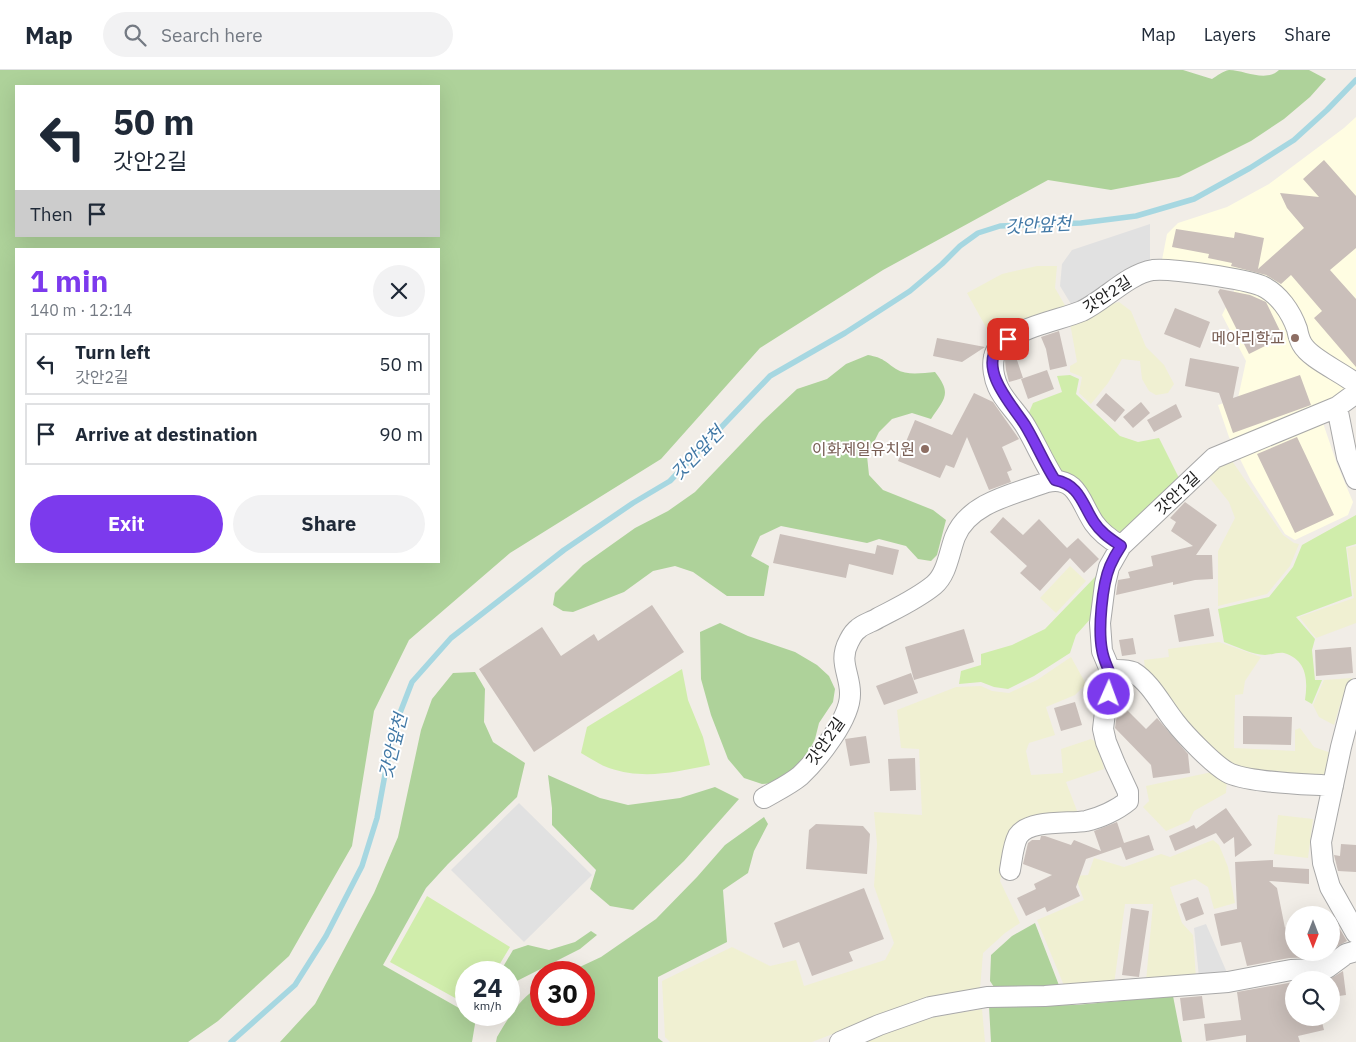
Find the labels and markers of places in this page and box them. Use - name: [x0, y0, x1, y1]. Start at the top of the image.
- pin: [987, 318, 1029, 360]
- place label: 메아리학교: [1211, 328, 1285, 348]
- marker: 메아리학교: [1289, 332, 1301, 344]
- place label: 이화제일유치원: [812, 439, 915, 459]
- marker: 이화제일유치원: [919, 443, 931, 455]

